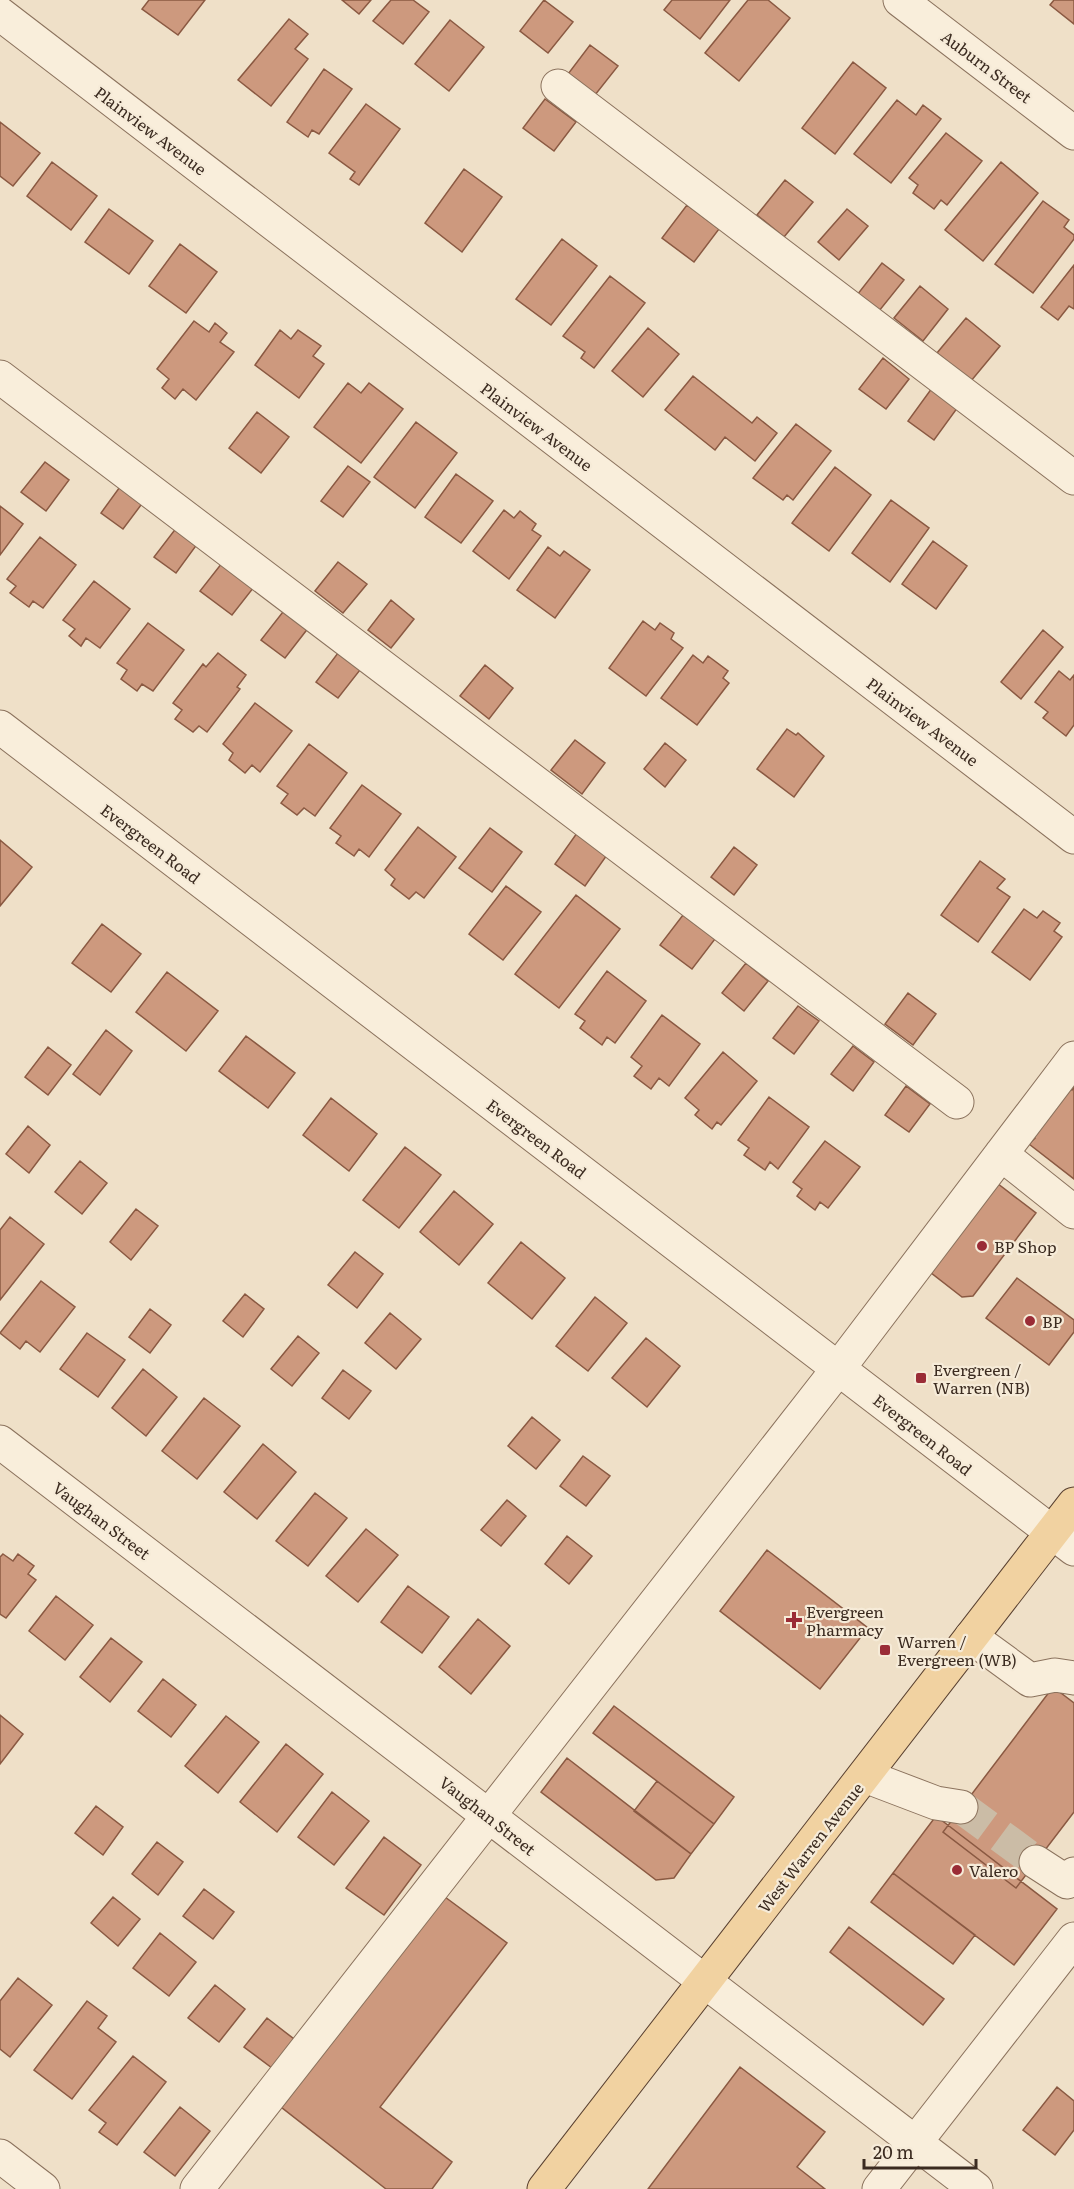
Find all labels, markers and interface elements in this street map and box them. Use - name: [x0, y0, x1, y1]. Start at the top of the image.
- street label: Auburn Street: [937, 24, 1038, 108]
- street label: Plainview Avenue: [90, 80, 212, 180]
- street label: Plainview Avenue: [476, 376, 598, 476]
- street label: Plainview Avenue: [862, 671, 984, 771]
- street label: Evergreen Road: [96, 797, 206, 889]
- street label: Evergreen Road: [482, 1092, 592, 1184]
- place label: BP Shop: [994, 1234, 1057, 1258]
- marker: BP Shop: [975, 1239, 989, 1253]
- place label: BP: [1042, 1309, 1063, 1333]
- marker: BP: [1023, 1314, 1037, 1328]
- place label: Evergreen / Warren (NB): [933, 1357, 1030, 1399]
- marker: Evergreen / Warren (NB): [914, 1371, 928, 1385]
- street label: Evergreen Road: [868, 1388, 978, 1481]
- street label: Vaughan Street: [48, 1475, 156, 1565]
- place label: Evergreen Pharmacy: [806, 1599, 884, 1641]
- marker: Evergreen Pharmacy: [787, 1613, 801, 1627]
- place label: Warren / Evergreen (WB): [897, 1629, 1017, 1671]
- marker: Warren / Evergreen (WB): [878, 1643, 892, 1657]
- street label: Vaughan Street: [435, 1770, 542, 1861]
- street label: West Warren Avenue: [751, 1777, 869, 1917]
- place label: Valero: [969, 1858, 1018, 1882]
- marker: Valero: [950, 1863, 964, 1877]
- scale bar: [864, 2132, 976, 2170]
- text: 20 m: [873, 2138, 914, 2165]

